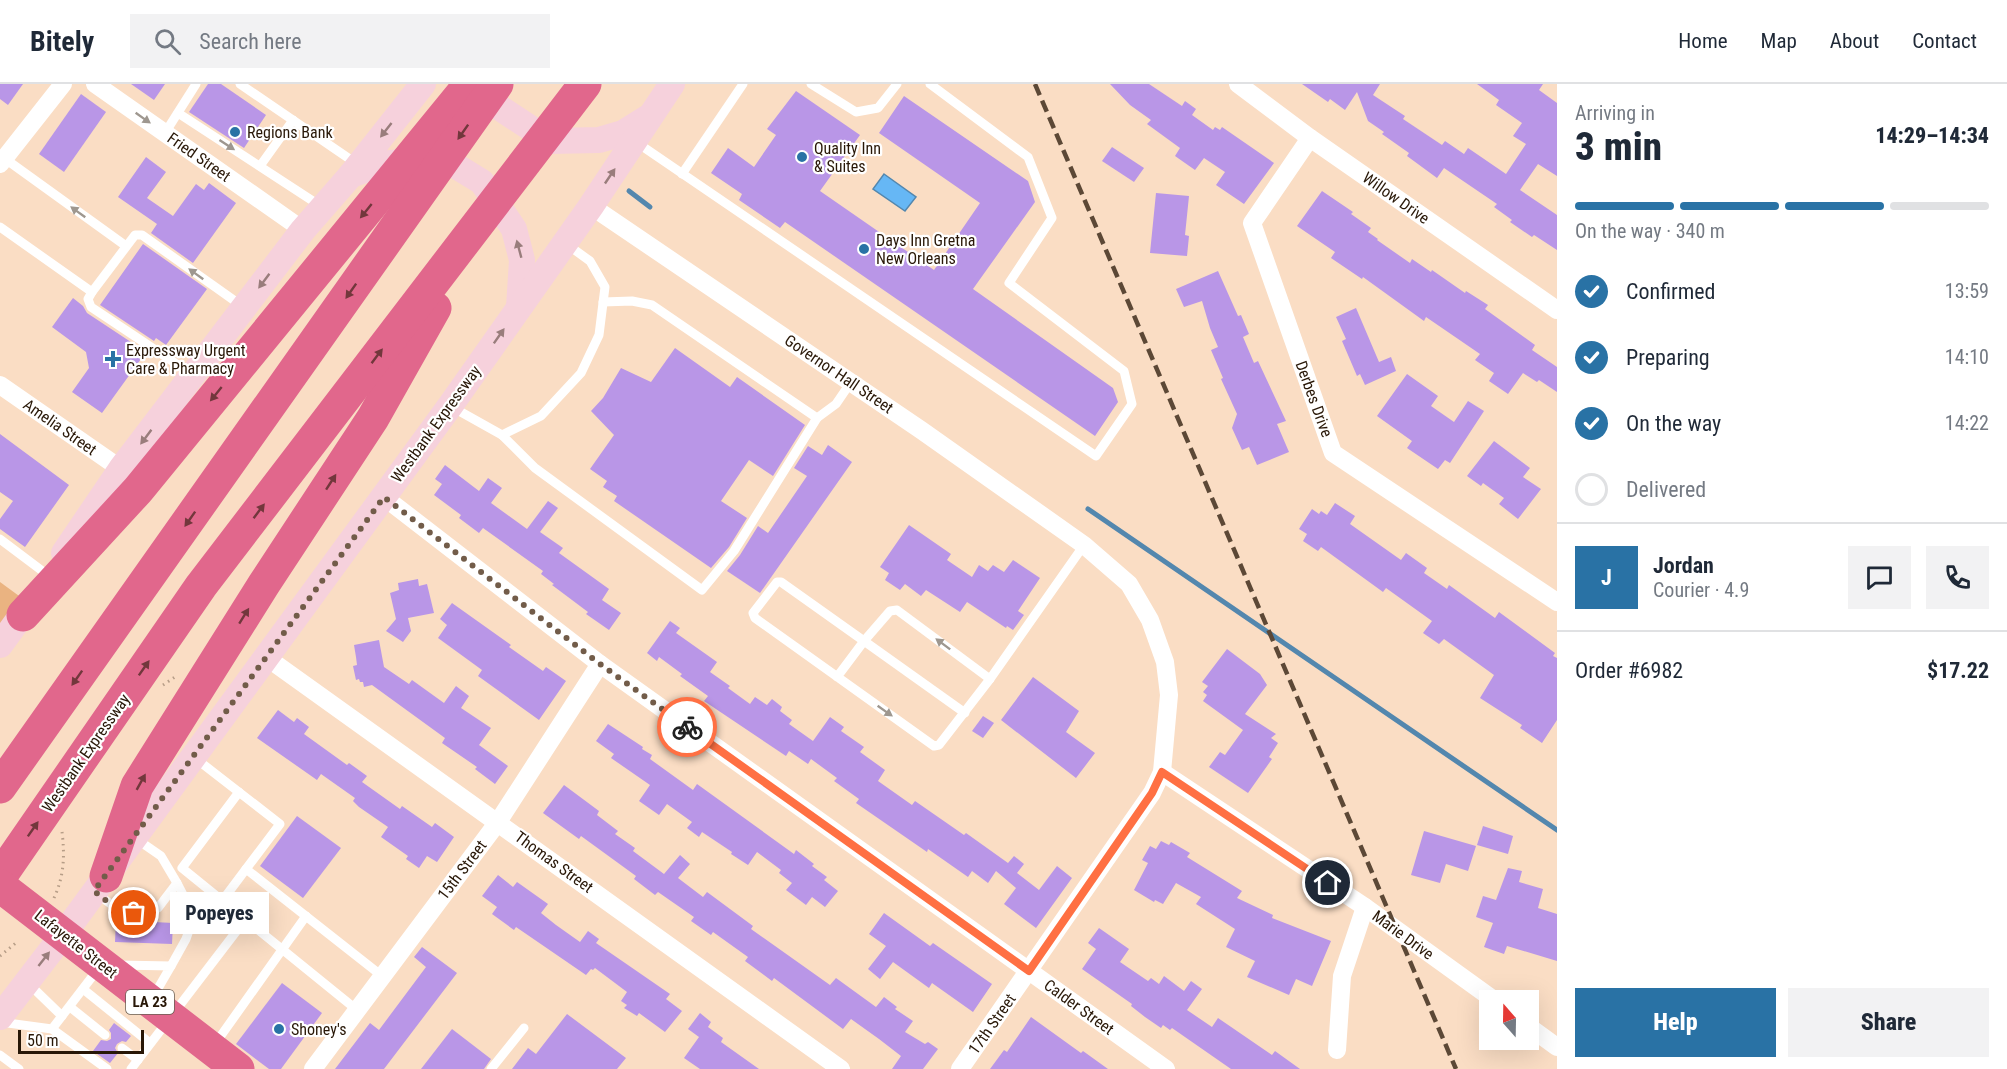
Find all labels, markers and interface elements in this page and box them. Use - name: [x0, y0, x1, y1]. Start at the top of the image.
- search box: [130, 14, 550, 68]
- text: Bitely: [30, 25, 94, 58]
- icon: search: [151, 25, 184, 58]
- text: Search here: [199, 29, 302, 54]
- text: Home: [1678, 29, 1728, 53]
- text: Map: [1761, 29, 1797, 53]
- text: About: [1830, 29, 1879, 53]
- text: Contact: [1912, 29, 1977, 53]
- text: Arriving in: [1575, 101, 1655, 125]
- one-way arrow: [134, 112, 150, 124]
- one-way arrow: [380, 122, 393, 138]
- place label: Regions Bank: [247, 123, 333, 142]
- one-way arrow: [457, 123, 469, 139]
- text: 14:29–14:34: [1875, 123, 1989, 148]
- text: 3 min: [1575, 124, 1662, 170]
- marker: Regions Bank: [228, 125, 242, 139]
- street label: Fried Street: [164, 128, 234, 186]
- one-way arrow: [219, 139, 235, 150]
- place label: Quality Inn & Suites: [814, 139, 881, 176]
- marker: Quality Inn & Suites: [795, 150, 809, 164]
- one-way arrow: [605, 168, 616, 185]
- street label: Willow Drive: [1359, 168, 1433, 228]
- one-way arrow: [361, 203, 373, 218]
- one-way arrow: [71, 206, 86, 218]
- text: On the way · 340 m: [1575, 219, 1725, 243]
- place label: Days Inn Gretna New Orleans: [876, 231, 975, 268]
- one-way arrow: [514, 240, 523, 258]
- marker: Days Inn Gretna New Orleans: [857, 242, 871, 256]
- one-way arrow: [189, 268, 204, 280]
- one-way arrow: [258, 274, 270, 289]
- icon: check: [1575, 275, 1608, 308]
- text: Confirmed: [1626, 279, 1715, 304]
- text: 13:59: [1945, 279, 1989, 303]
- one-way arrow: [345, 283, 357, 299]
- one-way arrow: [493, 329, 505, 345]
- street label: Governor Hall Street: [781, 331, 897, 418]
- place label: Expressway Urgent Care & Pharmacy: [126, 341, 246, 378]
- icon: check: [1575, 341, 1608, 374]
- text: Preparing: [1626, 345, 1710, 370]
- text: 14:10: [1945, 345, 1989, 369]
- one-way arrow: [371, 348, 383, 363]
- marker: Expressway Urgent Care & Pharmacy: [104, 350, 122, 368]
- street label: Derbes Drive: [1291, 358, 1337, 440]
- street label: Westbank Expressway: [387, 362, 485, 486]
- one-way arrow: [210, 386, 223, 402]
- street label: Amelia Street: [20, 395, 100, 459]
- icon: check: [1575, 407, 1608, 440]
- text: On the way: [1626, 411, 1721, 436]
- text: 14:22: [1945, 411, 1989, 435]
- one-way arrow: [140, 429, 152, 444]
- one-way arrow: [325, 474, 336, 490]
- text: Delivered: [1626, 477, 1706, 502]
- one-way arrow: [252, 503, 264, 518]
- one-way arrow: [184, 511, 196, 527]
- button: chat: [1848, 546, 1911, 609]
- button: phone: [1926, 546, 1989, 609]
- text: Jordan: [1653, 553, 1714, 578]
- text: J: [1601, 565, 1612, 590]
- text: Courier · 4.9: [1653, 578, 1749, 602]
- one-way arrow: [238, 608, 249, 624]
- one-way arrow: [936, 638, 952, 650]
- text: Order #6982: [1575, 658, 1683, 683]
- text: $17.22: [1927, 658, 1989, 683]
- one-way arrow: [138, 661, 150, 677]
- one-way arrow: [71, 670, 83, 686]
- street label: Westbank Expressway: [38, 690, 134, 816]
- courier: [657, 697, 717, 757]
- one-way arrow: [877, 705, 893, 717]
- icon: bike: [671, 711, 704, 744]
- one-way arrow: [136, 773, 146, 790]
- one-way arrow: [27, 821, 39, 837]
- street label: Thomas Street: [511, 827, 597, 897]
- street label: 15th Street: [434, 836, 491, 903]
- pin: [1302, 857, 1353, 908]
- icon: home: [1311, 866, 1344, 899]
- pin: [108, 887, 159, 938]
- callout: Popeyes: [170, 892, 269, 934]
- icon: bag: [117, 896, 150, 929]
- text: Popeyes: [185, 901, 254, 925]
- street label: Lafayette Street: [31, 906, 121, 982]
- street label: Marie Drive: [1369, 906, 1437, 964]
- one-way arrow: [38, 952, 50, 967]
- street label: Calder Street: [1040, 975, 1118, 1039]
- button: Help: [1575, 988, 1776, 1057]
- button: Share: [1788, 988, 1989, 1057]
- road number: LA 23: [126, 990, 174, 1014]
- street label: 17th Street: [964, 990, 1020, 1058]
- north arrow: [1479, 990, 1539, 1050]
- map controls: [1479, 990, 1539, 1050]
- place label: Shoney's: [291, 1020, 346, 1039]
- marker: Shoney's: [272, 1022, 286, 1036]
- scale bar: [18, 1027, 144, 1054]
- text: 50 m: [27, 1031, 59, 1050]

